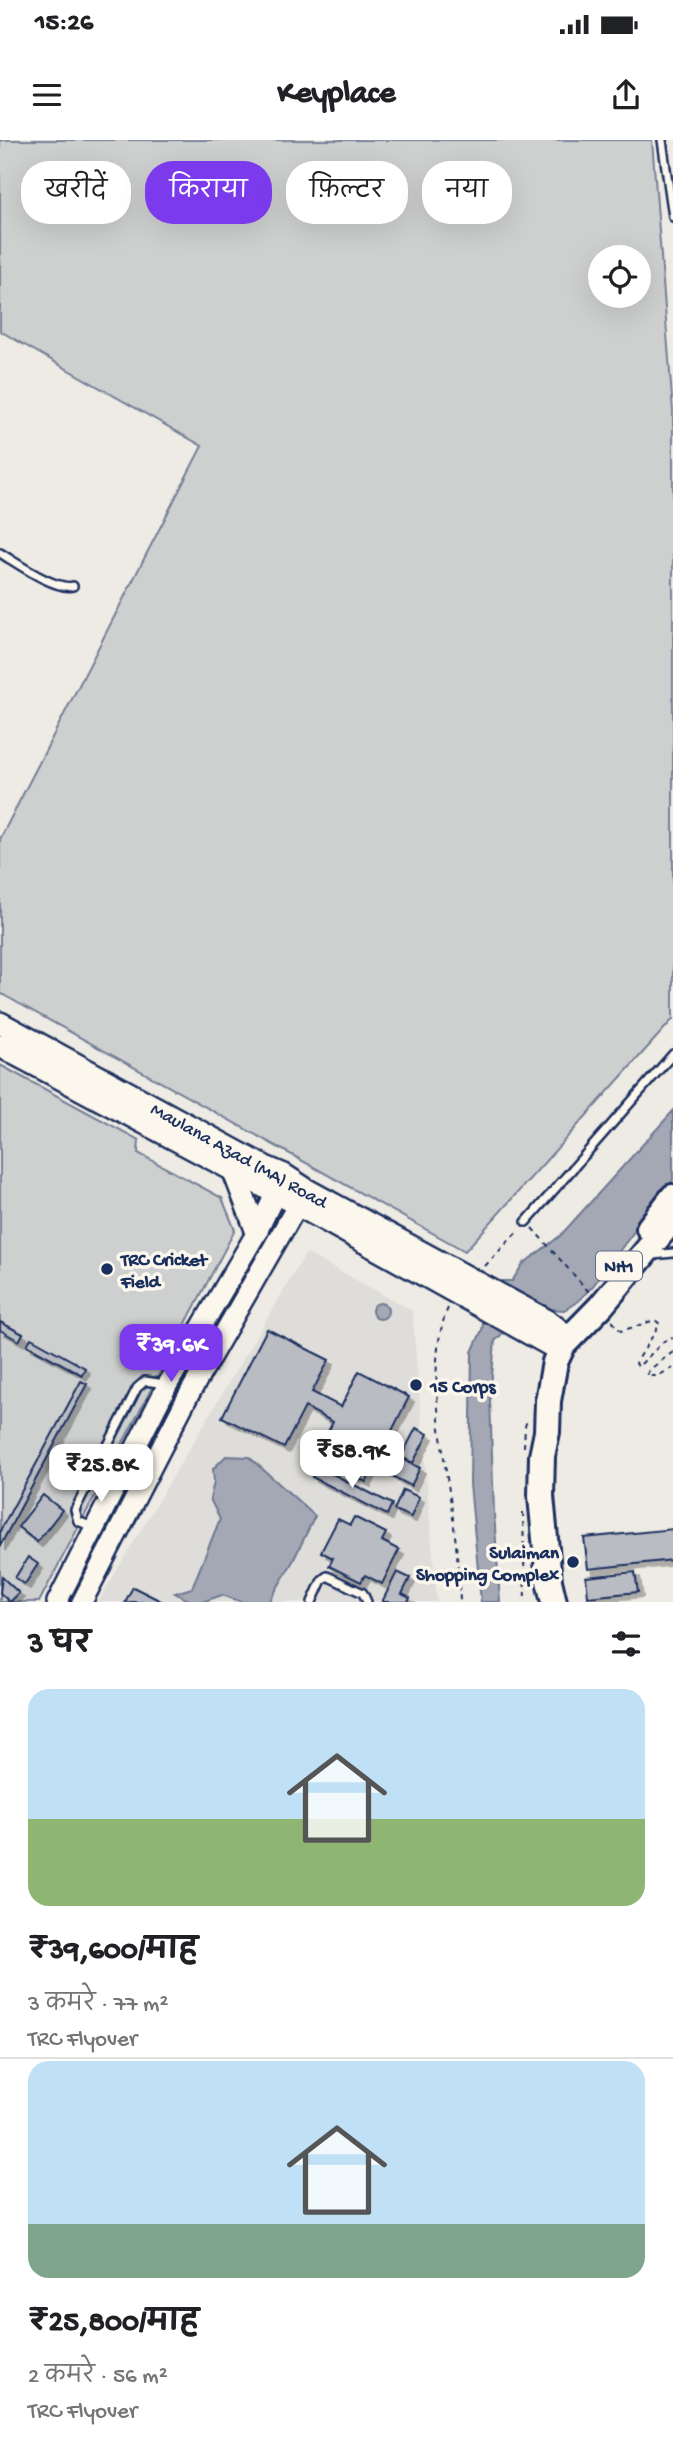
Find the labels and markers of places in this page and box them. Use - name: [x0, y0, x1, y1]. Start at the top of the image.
- place label: TRC Cricket Field: [119, 1250, 209, 1295]
- marker: TRC Cricket Field: [99, 1261, 115, 1277]
- pin: ₹39.6K: [114, 1324, 228, 1384]
- marker: 15 Corps: [408, 1377, 424, 1393]
- place label: 15 Corps: [429, 1377, 496, 1400]
- pin: ₹58.9K: [295, 1430, 409, 1490]
- pin: ₹25.8K: [44, 1444, 158, 1504]
- place label: Sulaiman Shopping Complex: [416, 1543, 560, 1588]
- marker: Sulaiman Shopping Complex: [565, 1554, 581, 1570]

